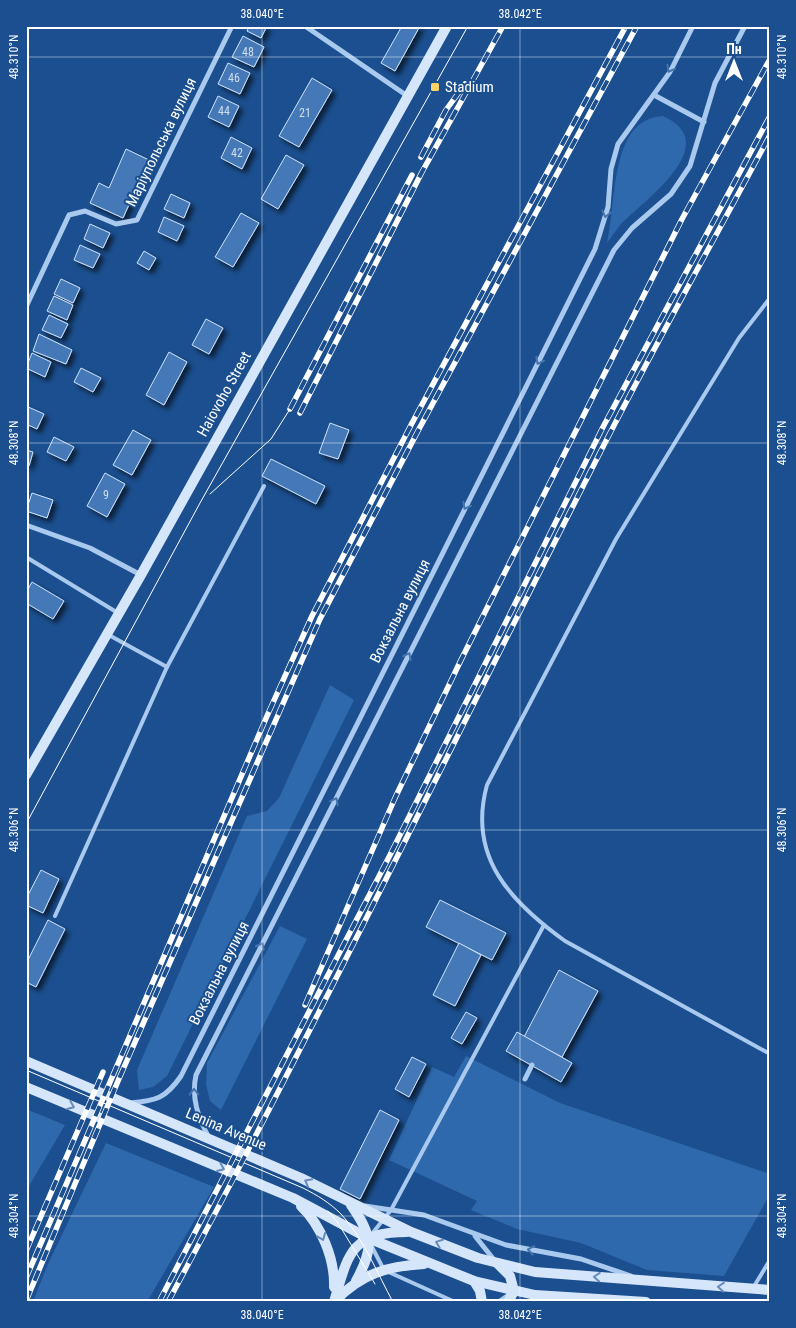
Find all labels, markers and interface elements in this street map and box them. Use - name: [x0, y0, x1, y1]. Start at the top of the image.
- text: 38.040°E: [240, 7, 284, 21]
- text: 38.042°E: [498, 7, 542, 21]
- text: 48.310°N: [7, 35, 21, 79]
- text: 48.310°N: [775, 35, 789, 79]
- north arrow: [708, 38, 758, 88]
- text: Пн: [726, 41, 742, 57]
- house number: 48: [242, 45, 254, 59]
- one-way arrow: [667, 64, 677, 73]
- house number: 46: [228, 71, 240, 85]
- street label: Маріупольська вулиця: [122, 75, 200, 209]
- place label: Stadium: [445, 78, 494, 96]
- marker: Stadium: [429, 81, 441, 93]
- house number: 44: [218, 104, 230, 118]
- house number: 21: [299, 106, 311, 120]
- house number: 42: [231, 146, 243, 160]
- one-way arrow: [601, 209, 612, 218]
- street label: Haiovoho Street: [193, 348, 255, 440]
- one-way arrow: [534, 356, 545, 365]
- text: 48.308°N: [7, 421, 21, 465]
- text: 48.308°N: [775, 421, 789, 465]
- house number: 9: [103, 488, 109, 502]
- one-way arrow: [462, 501, 472, 510]
- street label: Вокзальна вулиця: [366, 556, 434, 666]
- one-way arrow: [402, 652, 412, 661]
- one-way arrow: [329, 797, 339, 806]
- text: 48.306°N: [7, 808, 21, 852]
- text: 48.306°N: [775, 808, 789, 852]
- street label: Вокзальна вулиця: [185, 918, 253, 1028]
- one-way arrow: [255, 942, 265, 951]
- one-way arrow: [189, 1088, 200, 1096]
- one-way arrow: [66, 1100, 75, 1110]
- street label: Lenina Avenue: [183, 1104, 269, 1154]
- one-way arrow: [216, 1162, 225, 1173]
- one-way arrow: [304, 1178, 313, 1188]
- text: 48.304°N: [7, 1194, 21, 1238]
- text: 48.304°N: [775, 1194, 789, 1238]
- one-way arrow: [315, 1232, 326, 1241]
- one-way arrow: [435, 1239, 444, 1249]
- one-way arrow: [527, 1245, 535, 1256]
- one-way arrow: [593, 1272, 601, 1283]
- one-way arrow: [717, 1281, 725, 1292]
- text: 38.040°E: [240, 1308, 284, 1322]
- text: 38.042°E: [498, 1308, 542, 1322]

